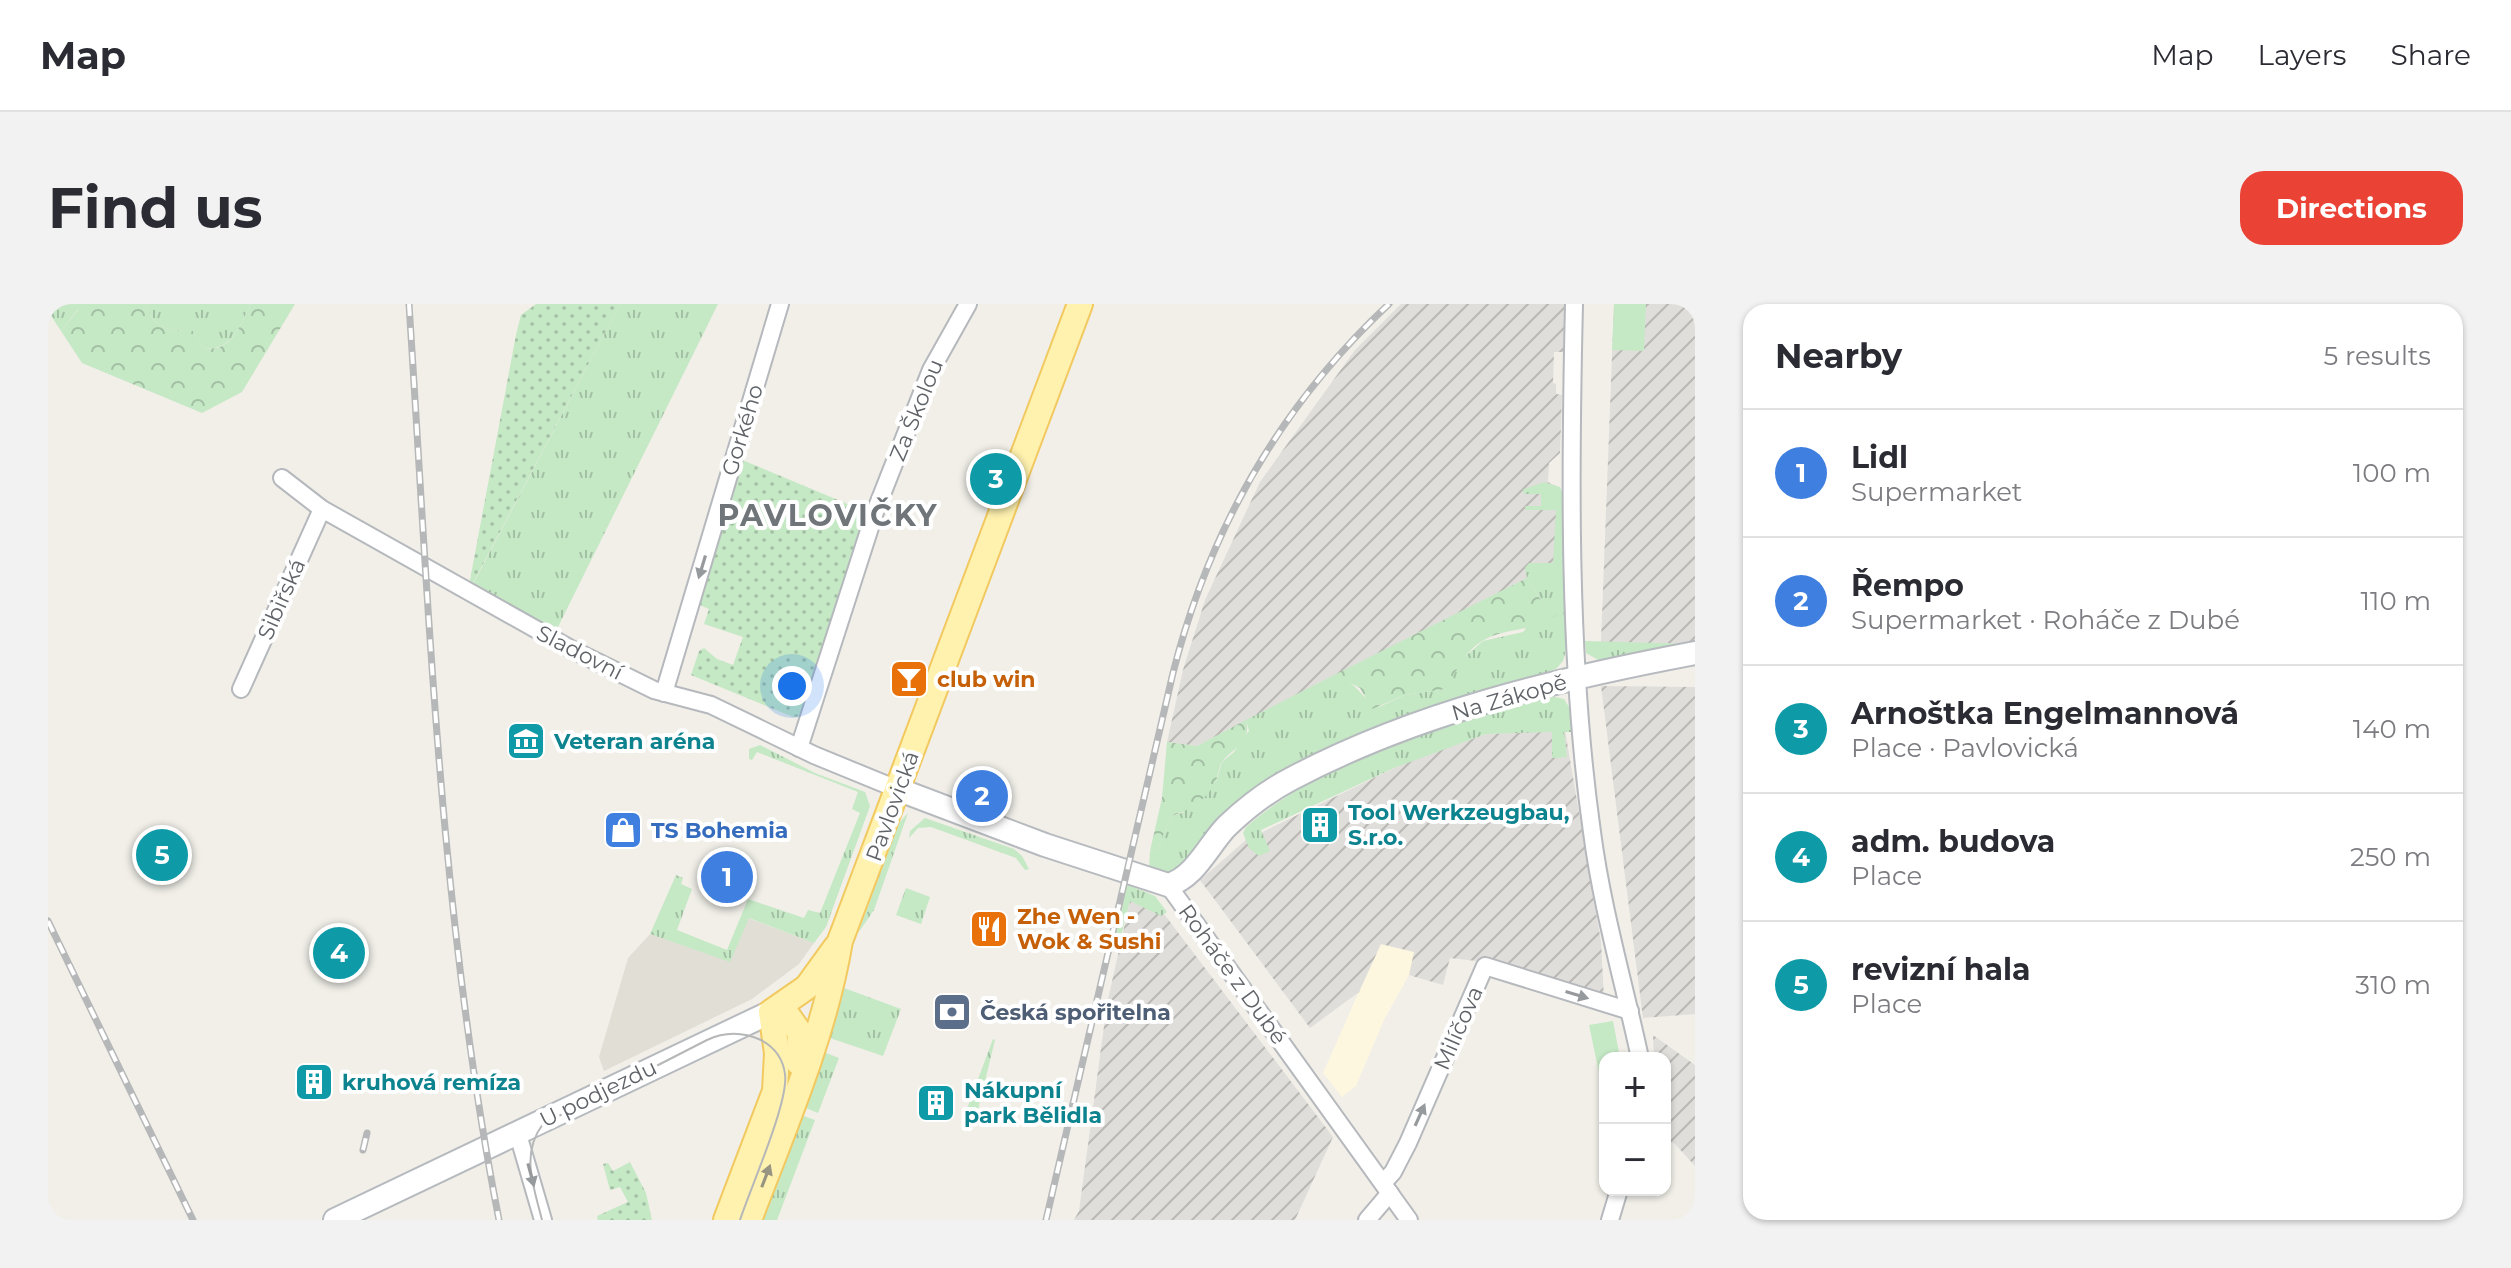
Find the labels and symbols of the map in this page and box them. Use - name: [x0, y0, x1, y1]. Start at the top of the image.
- street label: Za Školou: [884, 355, 949, 465]
- street label: Gorkého: [716, 381, 769, 479]
- pin: 3: [970, 449, 1022, 509]
- district label: PAVLOVIČKY: [717, 497, 939, 534]
- street label: Sibiřská: [252, 555, 311, 644]
- one-way arrow: [695, 555, 708, 579]
- street label: Sladovní: [532, 619, 629, 686]
- bar icon: club win: [888, 658, 930, 700]
- your location: [772, 666, 812, 706]
- place label: club win: [937, 666, 1036, 693]
- street label: Na Zákopě: [1448, 668, 1570, 727]
- museum icon: Veteran aréna: [505, 720, 547, 762]
- place label: Veteran aréna: [553, 728, 715, 755]
- street label: Pavlovická: [860, 747, 925, 865]
- pin: 2: [956, 766, 1008, 826]
- place label: Tool Werkzeugbau, S.r.o.: [1348, 799, 1570, 851]
- building icon: Tool Werkzeugbau, S.r.o.: [1299, 804, 1341, 846]
- shop icon: TS Bohemia: [602, 809, 644, 851]
- place label: TS Bohemia: [651, 817, 788, 844]
- pin: 5: [136, 825, 188, 885]
- pin: 1: [701, 847, 753, 907]
- street label: Roháče z Dubé: [1173, 899, 1293, 1050]
- place label: Zhe Wen - Wok & Sushi: [1017, 903, 1161, 955]
- restaurant icon: Zhe Wen - Wok & Sushi: [968, 908, 1010, 950]
- pin: 4: [313, 923, 365, 983]
- street label: Milíčova: [1428, 982, 1489, 1074]
- one-way arrow: [1566, 989, 1590, 1001]
- bank icon: Česká spořitelna: [931, 991, 973, 1033]
- place label: Česká spořitelna: [980, 999, 1171, 1026]
- street label: U podjezdu: [535, 1054, 661, 1133]
- building icon: kruhová remíza: [293, 1061, 335, 1103]
- place label: kruhová remíza: [342, 1069, 521, 1096]
- place label: Nákupní park Bělidla: [964, 1077, 1102, 1129]
- building icon: Nákupní park Bělidla: [915, 1082, 957, 1124]
- one-way arrow: [1413, 1103, 1427, 1127]
- one-way arrow: [526, 1163, 538, 1188]
- one-way arrow: [760, 1164, 773, 1188]

